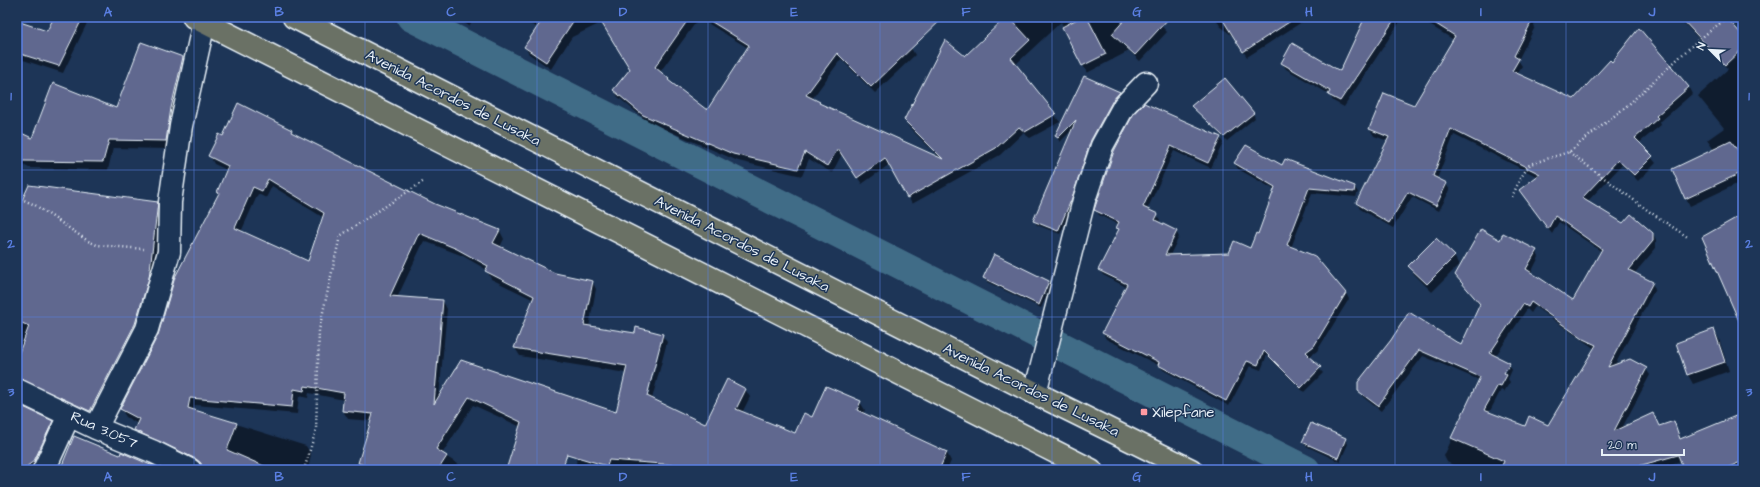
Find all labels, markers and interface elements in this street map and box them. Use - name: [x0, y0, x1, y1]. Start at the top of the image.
- text: A: [104, 3, 113, 21]
- text: B: [274, 3, 284, 21]
- text: C: [446, 3, 456, 21]
- text: D: [619, 3, 628, 21]
- text: E: [790, 3, 798, 21]
- text: F: [961, 3, 971, 21]
- text: G: [1132, 3, 1142, 21]
- text: H: [1305, 3, 1313, 21]
- text: I: [1480, 3, 1482, 21]
- text: J: [1648, 3, 1656, 21]
- north arrow: [1690, 30, 1730, 70]
- text: N: [1693, 40, 1710, 52]
- street label: Avenida Acordos de Lusaka: [362, 45, 544, 152]
- text: 1: [10, 87, 12, 105]
- text: 1: [1748, 87, 1750, 105]
- street label: Avenida Acordos de Lusaka: [651, 191, 833, 298]
- text: 2: [6, 235, 15, 253]
- text: 2: [1744, 235, 1753, 253]
- street label: Avenida Acordos de Lusaka: [939, 338, 1123, 442]
- text: 3: [7, 383, 15, 401]
- text: 3: [1745, 383, 1753, 401]
- place label: Xilepfane: [1152, 402, 1214, 423]
- street label: Rua 3.057: [67, 406, 141, 454]
- marker: Xilepfane: [1139, 407, 1149, 417]
- scale bar: [1602, 431, 1684, 457]
- text: 20 m: [1608, 437, 1637, 454]
- text: A: [104, 468, 113, 486]
- text: B: [274, 468, 284, 486]
- text: C: [446, 468, 456, 486]
- text: D: [619, 468, 628, 486]
- text: E: [790, 468, 798, 486]
- text: F: [961, 468, 971, 486]
- text: G: [1132, 468, 1142, 486]
- text: H: [1305, 468, 1313, 486]
- text: I: [1480, 468, 1482, 486]
- text: J: [1648, 468, 1656, 486]

